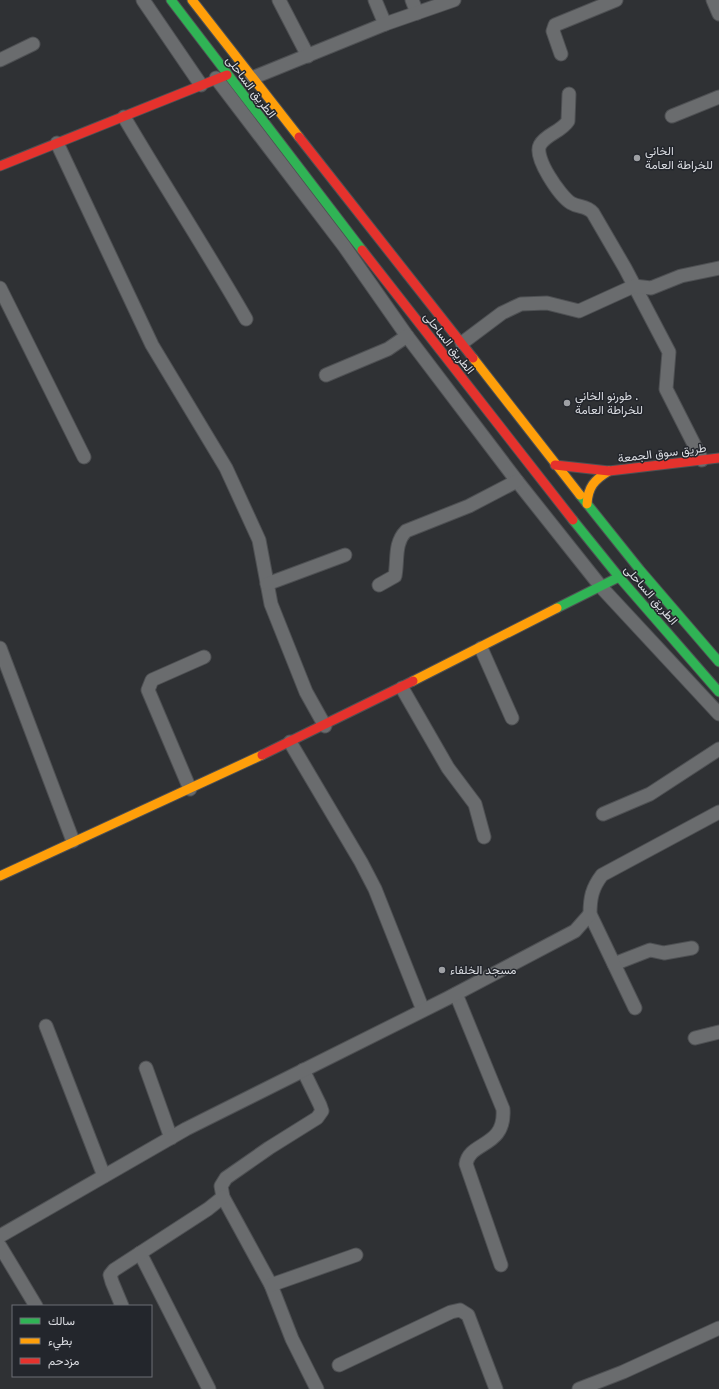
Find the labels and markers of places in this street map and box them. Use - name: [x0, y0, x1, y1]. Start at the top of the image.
- place label: الخاني للخراطة العامة: [645, 142, 713, 173]
- marker: الخاني للخراطة العامة: [632, 153, 642, 163]
- place label: طورنو الخاني . للخراطة العامة: [575, 387, 643, 418]
- marker: طورنو الخاني . للخراطة العامة: [562, 398, 572, 408]
- place label: مسجد الخلفاء: [450, 961, 516, 978]
- marker: مسجد الخلفاء: [437, 965, 447, 975]

